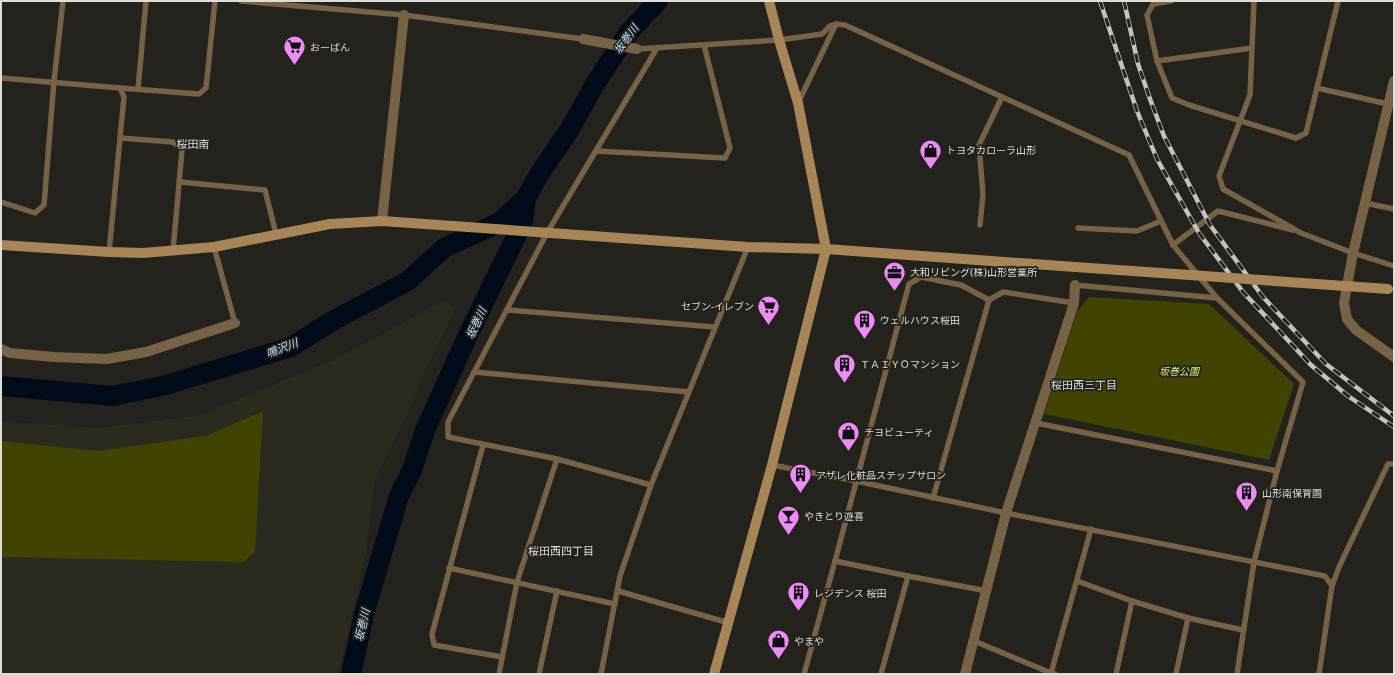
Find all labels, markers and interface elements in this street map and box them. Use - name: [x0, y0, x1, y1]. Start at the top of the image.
- water label: 坂巻川: [610, 20, 642, 56]
- supermarket icon: おーばん: [281, 34, 307, 67]
- place label: おーばん: [310, 40, 350, 54]
- district label: 桜田南: [177, 136, 210, 151]
- shop icon: トヨタカローラ山形: [918, 137, 944, 170]
- place label: トヨタカローラ山形: [946, 143, 1036, 157]
- office icon: 大和リビング(株)山形営業所: [881, 259, 907, 292]
- place label: 大和リビング(株)山形営業所: [910, 265, 1037, 279]
- supermarket icon: セブン-イレブン: [756, 293, 782, 326]
- place label: セブン-イレブン: [681, 299, 754, 313]
- water label: 坂巻川: [462, 304, 490, 341]
- building icon: ウェルハウス桜田: [852, 307, 878, 340]
- place label: ウェルハウス桜田: [880, 313, 960, 327]
- water label: 鳴沢川: [264, 334, 301, 360]
- building icon: ＴＡＩＹＯマンション: [832, 351, 858, 384]
- place label: ＴＡＩＹＯマンション: [860, 357, 960, 371]
- park label: 坂巻公園: [1159, 364, 1201, 378]
- district label: 桜田西三丁目: [1051, 377, 1117, 392]
- shop icon: チヨビューティ: [835, 419, 861, 452]
- place label: チヨビューティ: [864, 425, 933, 439]
- building icon: アザレ化粧品ステップサロン: [787, 462, 813, 495]
- place label: アザレ化粧品ステップサロン: [816, 468, 946, 482]
- building icon: 山形南保育園: [1234, 480, 1260, 513]
- place label: 山形南保育園: [1262, 486, 1322, 500]
- bar icon: やきとり遊喜: [775, 503, 801, 536]
- place label: やきとり遊喜: [804, 509, 864, 523]
- district label: 桜田西四丁目: [528, 543, 594, 558]
- building icon: レジデンス 桜田: [785, 580, 811, 613]
- place label: レジデンス 桜田: [814, 586, 886, 600]
- water label: 坂巻川: [350, 606, 373, 643]
- shop icon: やまや: [765, 628, 791, 661]
- place label: やまや: [794, 634, 824, 648]

